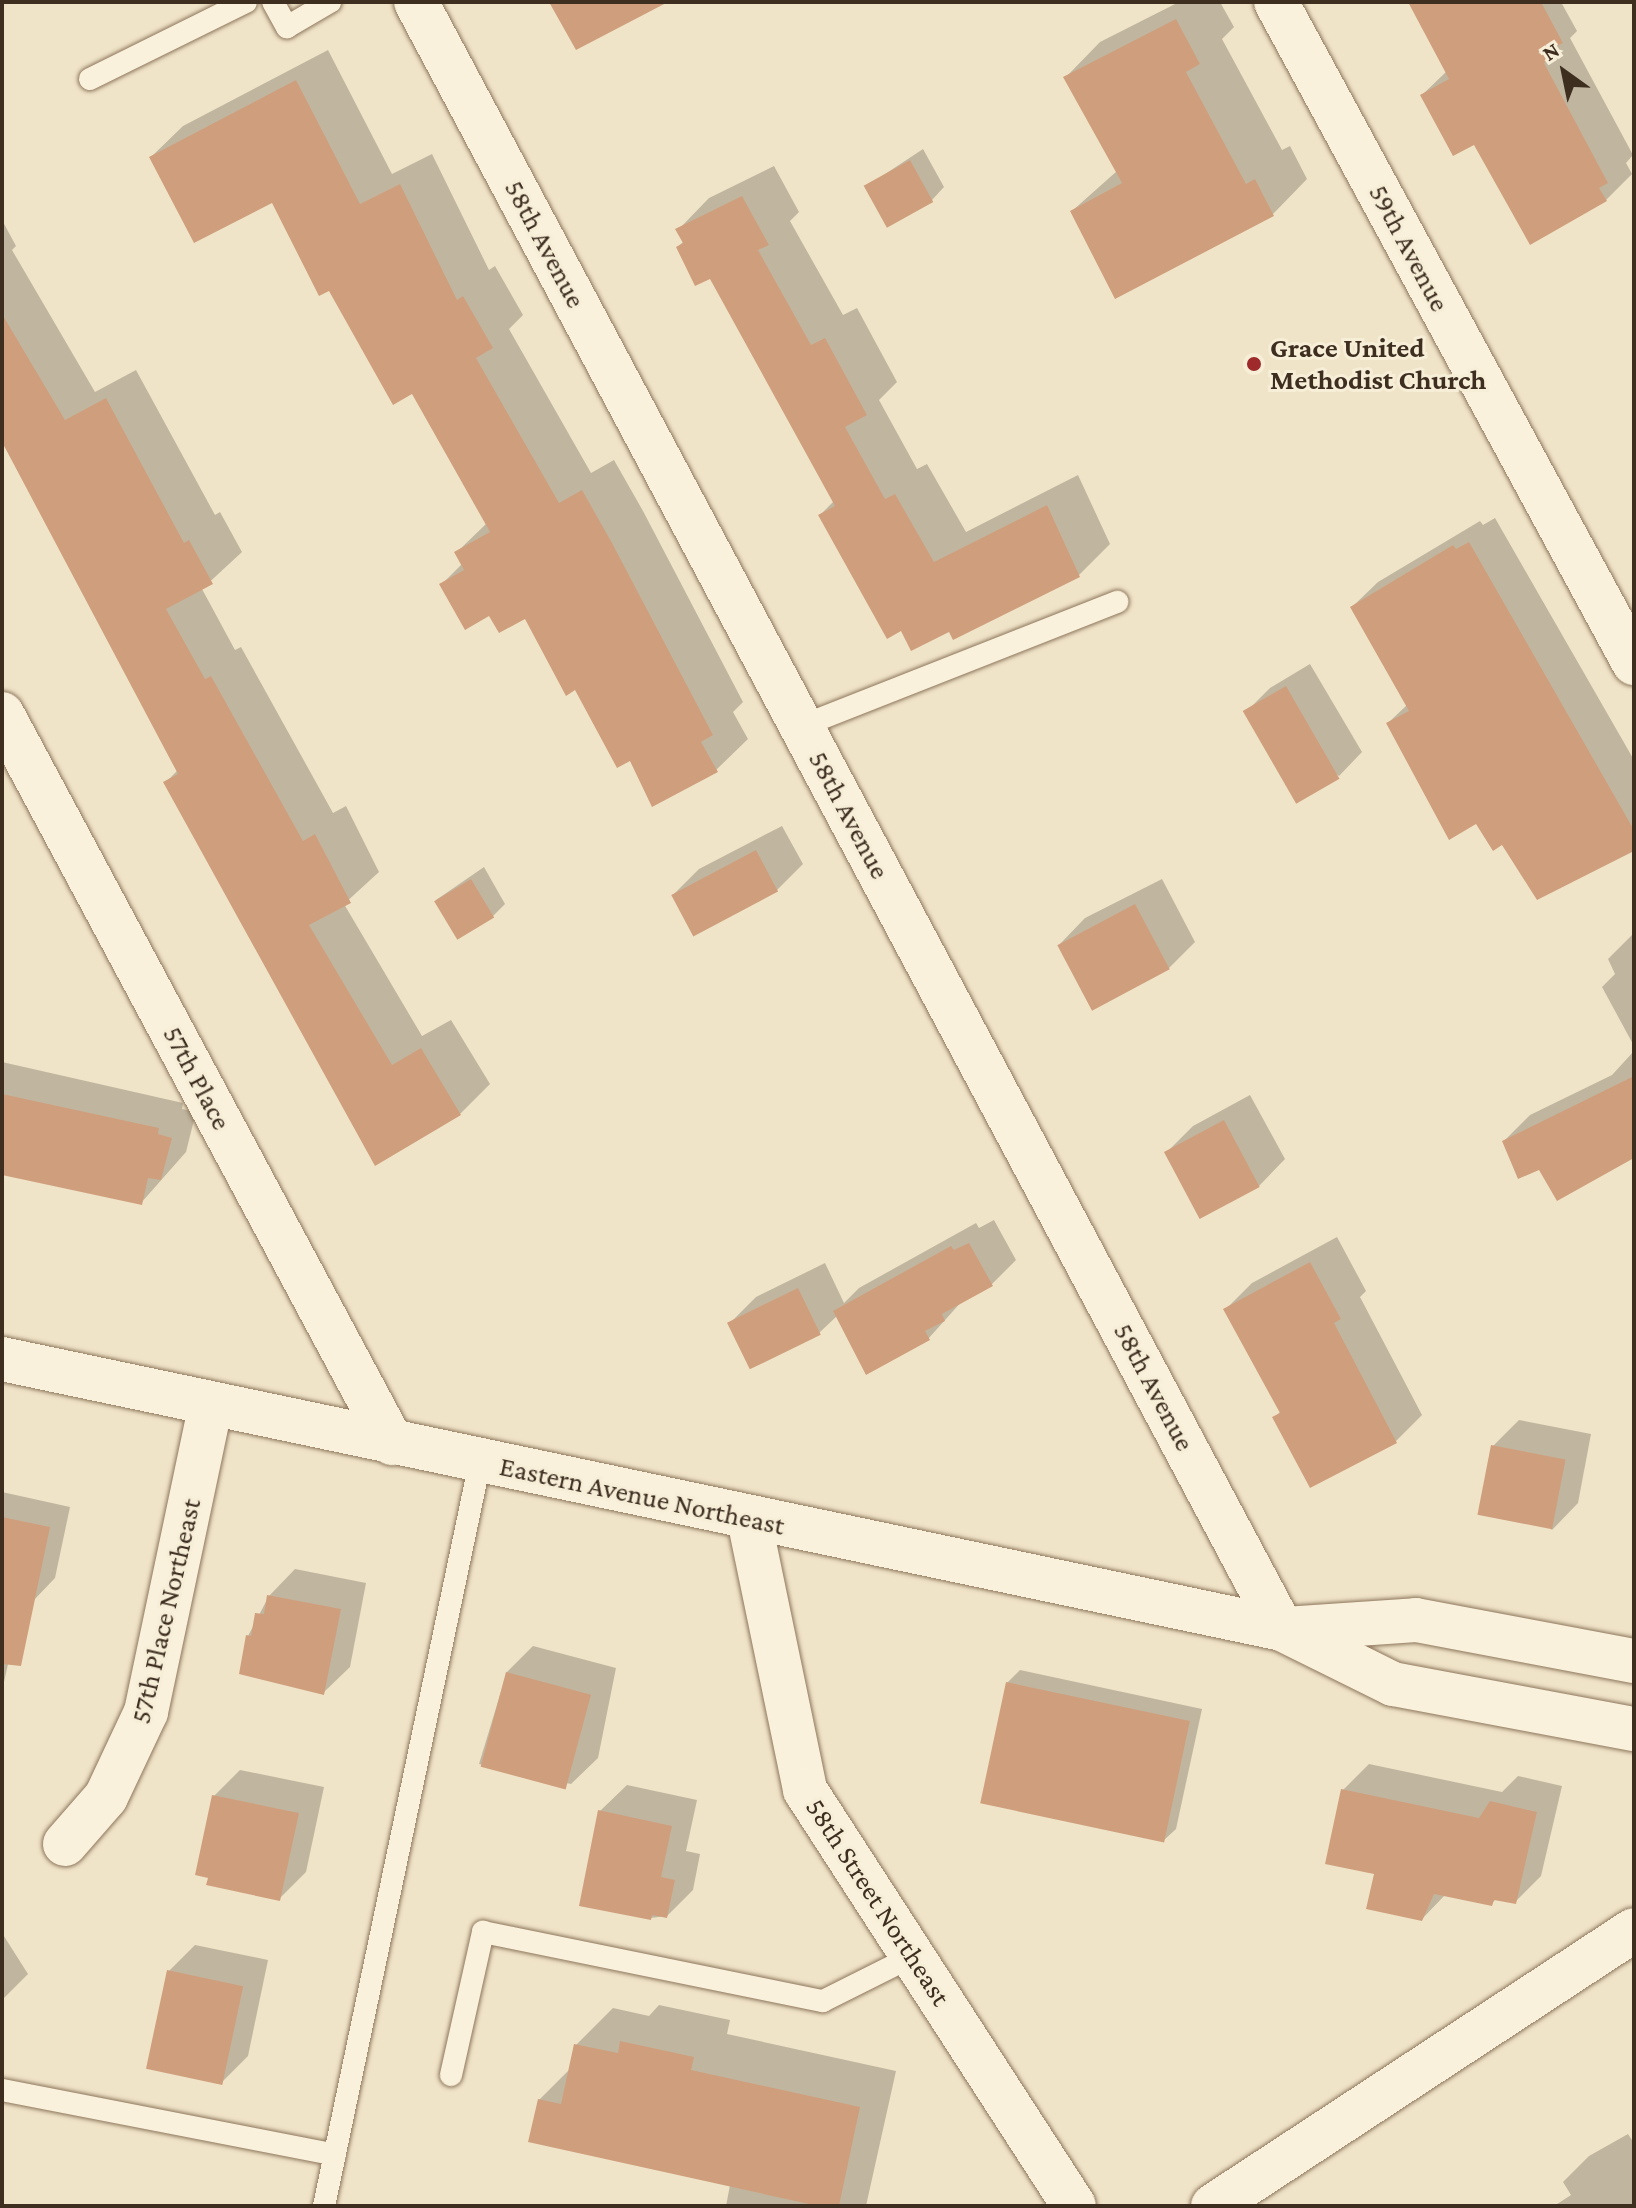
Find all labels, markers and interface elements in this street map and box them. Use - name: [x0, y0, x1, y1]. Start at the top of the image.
- north arrow: [1524, 32, 1604, 112]
- text: N: [1538, 37, 1564, 66]
- street label: 58th Avenue: [497, 174, 593, 314]
- street label: 59th Avenue: [1362, 179, 1456, 317]
- place label: Grace United Methodist Church: [1270, 331, 1486, 397]
- marker: Grace United Methodist Church: [1245, 355, 1263, 373]
- street label: 58th Avenue: [801, 745, 897, 885]
- street label: 57th Place: [156, 1020, 238, 1136]
- street label: 58th Avenue: [1106, 1317, 1202, 1457]
- street label: Eastern Avenue Northeast: [496, 1449, 788, 1543]
- street label: 57th Place Northeast: [124, 1495, 208, 1727]
- street label: 58th Street Northeast: [798, 1792, 958, 2012]

